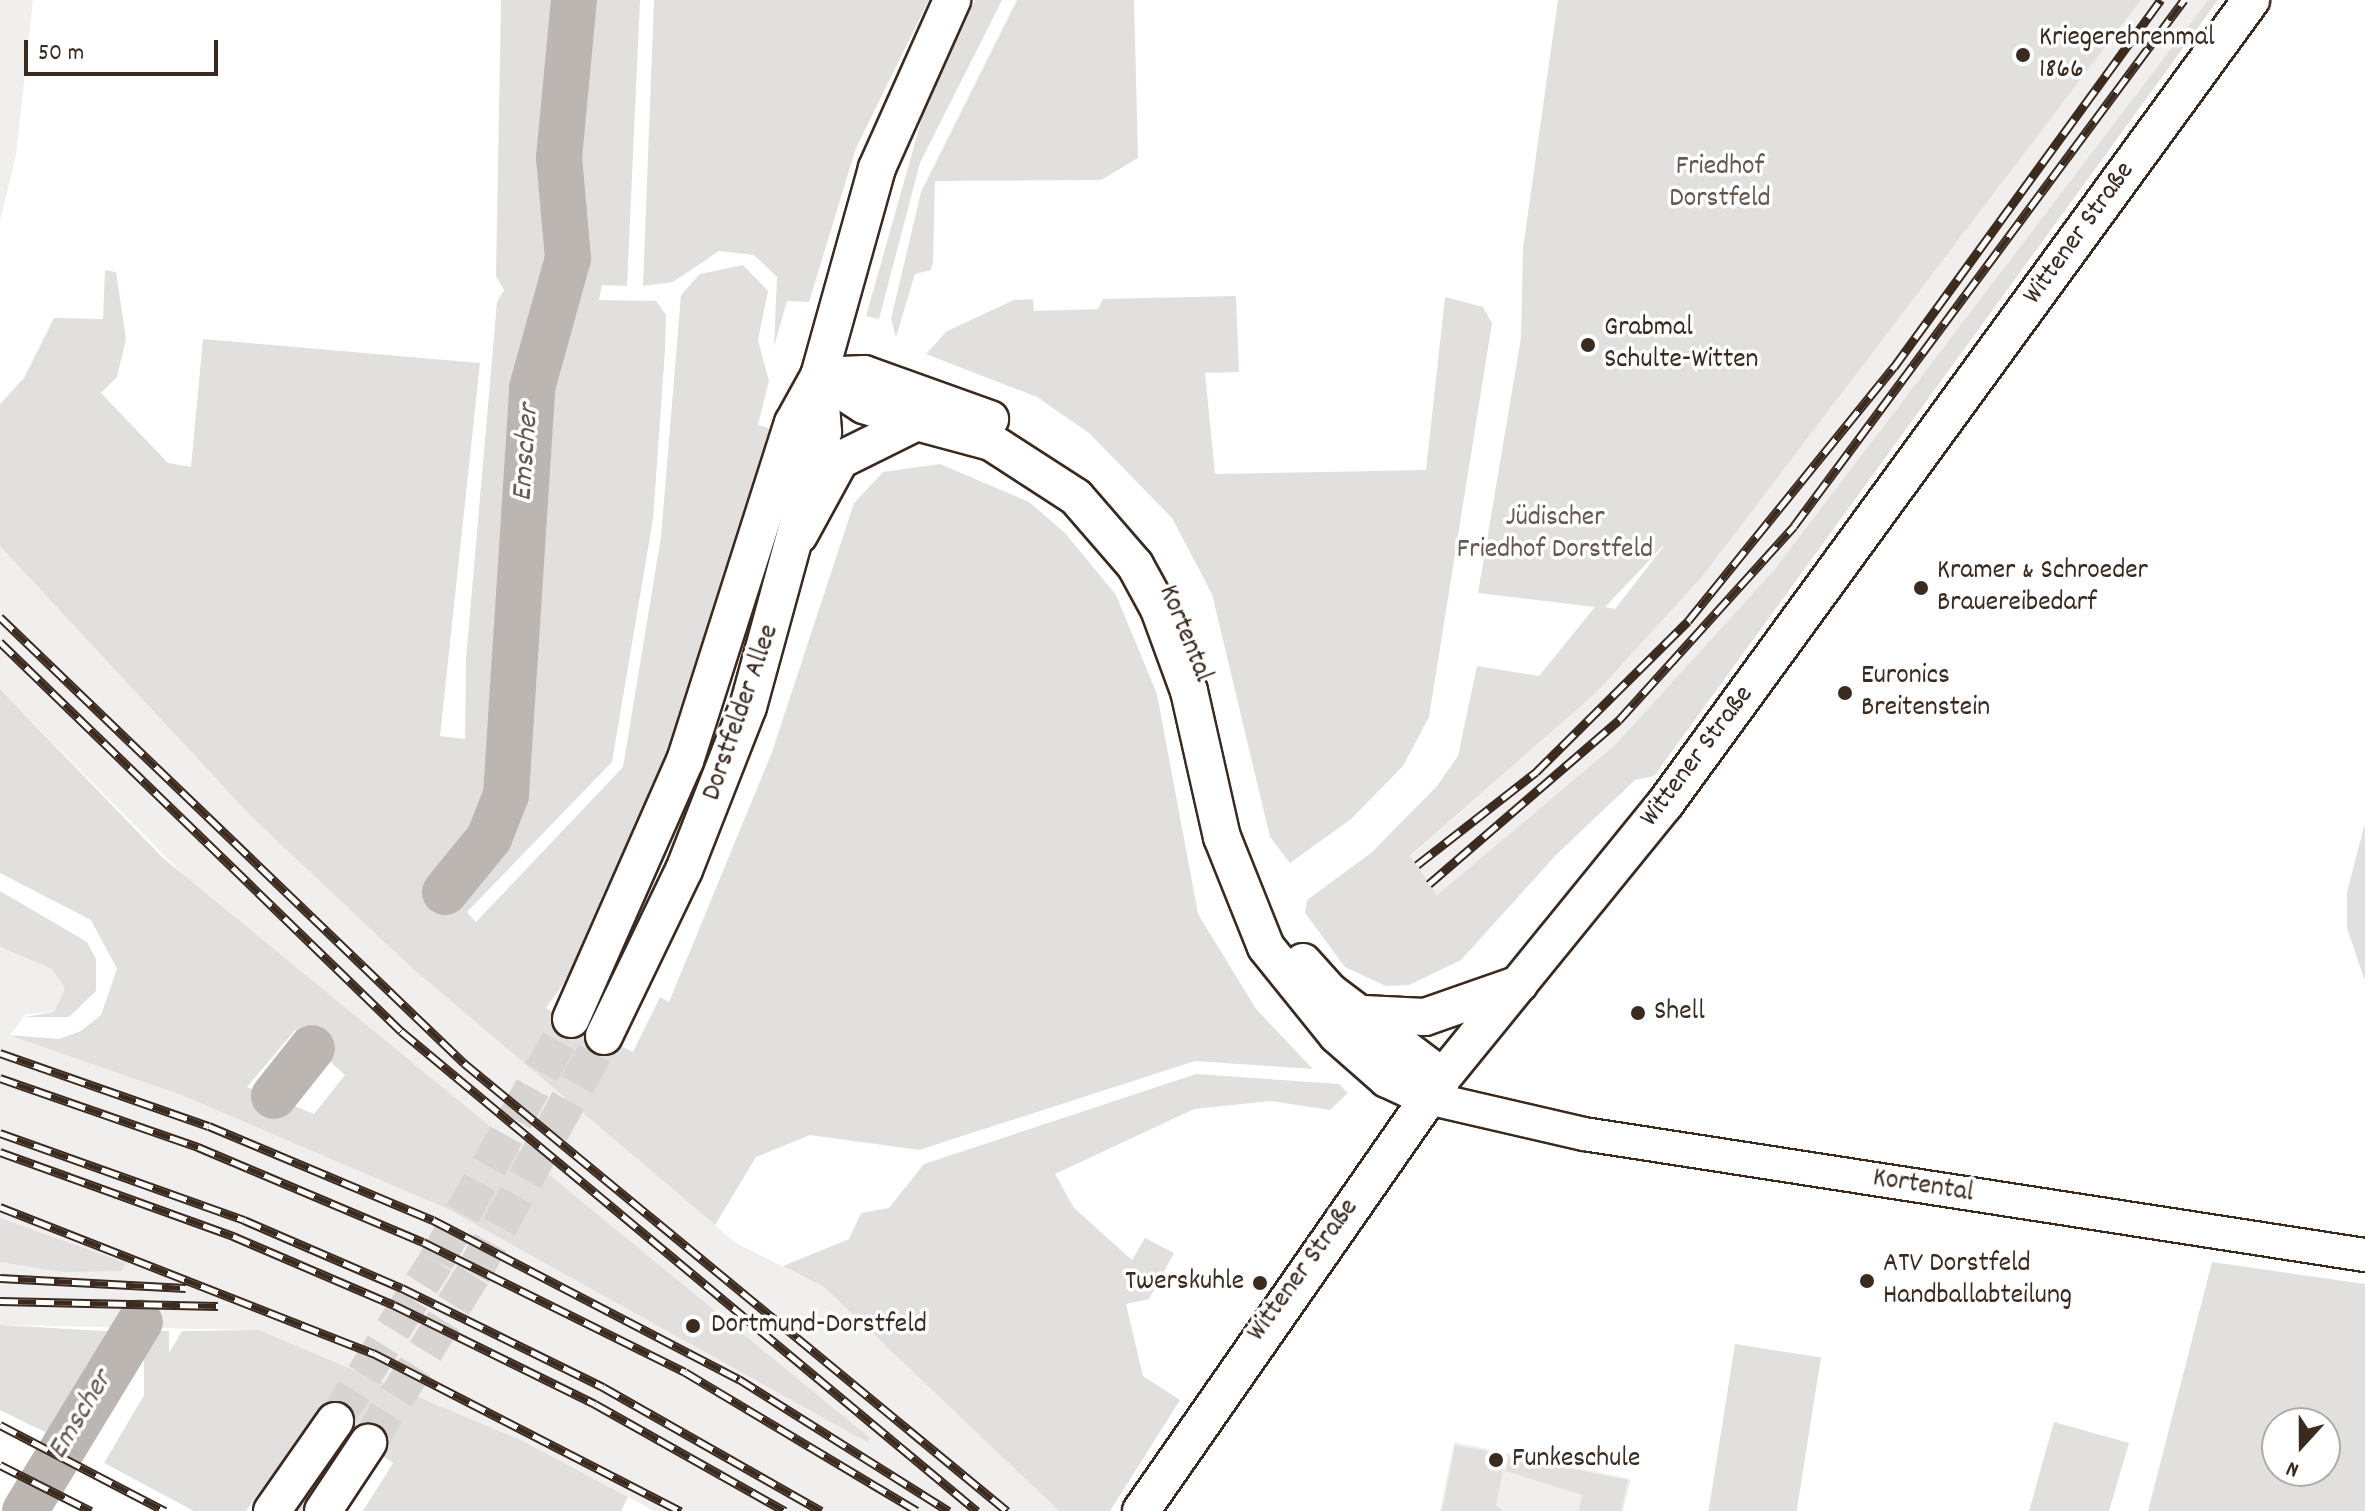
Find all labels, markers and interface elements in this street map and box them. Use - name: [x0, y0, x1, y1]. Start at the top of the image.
- place label: Kriegerehrenmal 1866: [2039, 22, 2215, 88]
- scale bar: [28, 24, 222, 74]
- text: 50 m: [38, 37, 84, 71]
- marker: Kriegerehrenmal 1866: [2014, 46, 2032, 64]
- park label: Friedhof Dorstfeld: [1669, 151, 1771, 217]
- street label: Wittener Straße: [2017, 156, 2143, 312]
- place label: Grabmal Schulte-Witten: [1604, 312, 1759, 378]
- marker: Grabmal Schulte-Witten: [1579, 336, 1597, 354]
- water label: Emscher: [507, 403, 549, 503]
- park label: Jüdischer Friedhof Dorstfeld: [1457, 502, 1653, 568]
- place label: Kramer & Schroeder Brauereibedarf: [1937, 555, 2148, 621]
- marker: Kramer & Schroeder Brauereibedarf: [1912, 579, 1930, 597]
- street label: Kortental: [1149, 581, 1219, 687]
- street label: Dorstfelder Allee: [696, 621, 788, 805]
- place label: Euronics Breitenstein: [1861, 660, 1990, 726]
- street label: Wittener Straße: [1634, 680, 1762, 834]
- marker: Euronics Breitenstein: [1836, 684, 1854, 702]
- place label: Shell: [1654, 996, 1705, 1030]
- marker: Shell: [1629, 1004, 1647, 1022]
- street label: Kortental: [1870, 1162, 1976, 1212]
- street label: Wittener Straße: [1241, 1193, 1367, 1349]
- place label: ATV Dorstfeld Handballabteilung: [1883, 1248, 2072, 1314]
- place label: Twerskuhle: [1125, 1266, 1244, 1300]
- marker: ATV Dorstfeld Handballabteilung: [1858, 1272, 1876, 1290]
- marker: Twerskuhle: [1251, 1274, 1269, 1292]
- place label: Dortmund-Dorstfeld: [711, 1309, 927, 1343]
- marker: Dortmund-Dorstfeld: [682, 1315, 704, 1337]
- water label: Emscher: [42, 1365, 122, 1467]
- north arrow: [2261, 1407, 2341, 1487]
- place label: Funkeschule: [1512, 1443, 1640, 1477]
- marker: Funkeschule: [1487, 1451, 1505, 1469]
- text: N: [2282, 1452, 2304, 1484]

